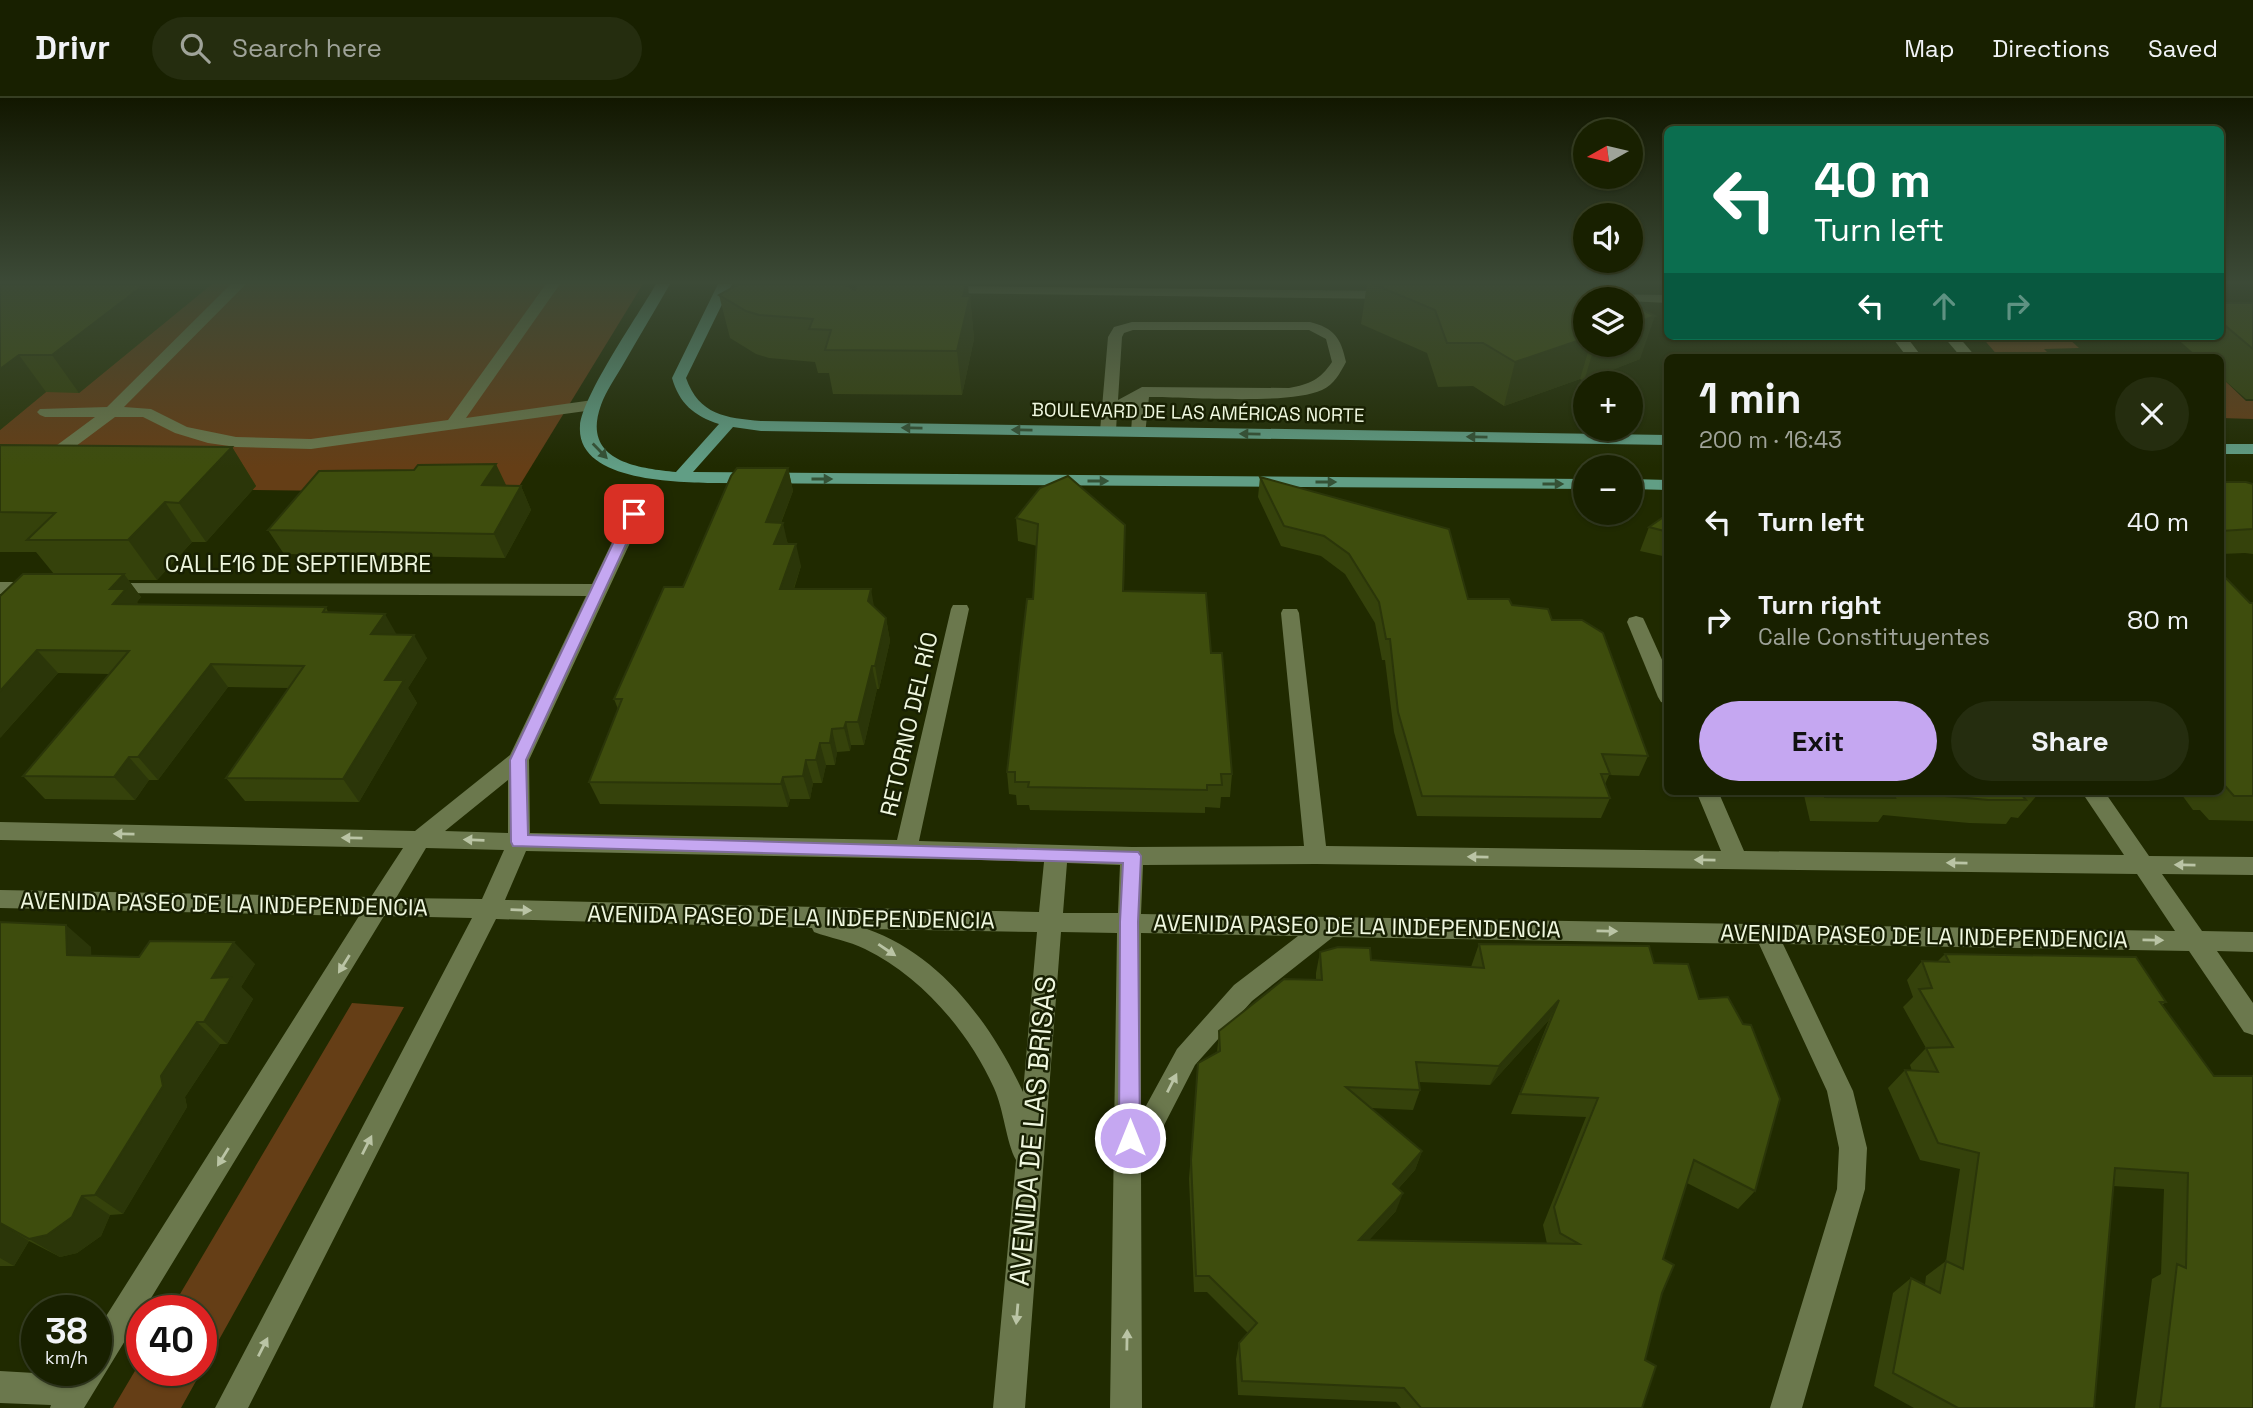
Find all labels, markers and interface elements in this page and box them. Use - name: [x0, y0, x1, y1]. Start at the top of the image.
- search box: [152, 17, 642, 80]
- text: Drivr: [35, 27, 110, 69]
- icon: search: [176, 29, 214, 67]
- text: Search here: [232, 31, 382, 65]
- text: Map: [1904, 33, 1954, 64]
- text: Directions: [1992, 33, 2110, 64]
- text: Saved: [2148, 33, 2218, 64]
- north arrow: [1573, 119, 1643, 189]
- map controls: [1573, 119, 1643, 525]
- text: 40 m: [1814, 149, 1931, 211]
- icon: left: [1699, 154, 1790, 245]
- button: sound: [1573, 203, 1643, 273]
- text: Turn left: [1814, 210, 1944, 250]
- button: layers: [1573, 287, 1643, 357]
- icon: left: [1852, 287, 1890, 325]
- icon: ahead: [1925, 287, 1963, 325]
- icon: right: [1998, 287, 2036, 325]
- button: +: [1573, 371, 1643, 441]
- text: 1 min: [1699, 372, 1802, 425]
- button: close: [2115, 377, 2189, 451]
- street label: BOULEVARD DE LAS AMÉRICAS NORTE: [1031, 397, 1365, 428]
- one-way arrow: [901, 422, 923, 434]
- one-way arrow: [1011, 424, 1033, 436]
- text: 200 m · 16:43: [1699, 425, 1842, 455]
- one-way arrow: [1238, 428, 1260, 439]
- one-way arrow: [1466, 431, 1488, 443]
- one-way arrow: [592, 442, 608, 459]
- button: −: [1573, 455, 1643, 525]
- one-way arrow: [811, 473, 833, 485]
- one-way arrow: [1087, 475, 1109, 487]
- one-way arrow: [1315, 476, 1337, 488]
- one-way arrow: [1542, 478, 1564, 490]
- pin: [604, 484, 664, 544]
- icon: arrive: [615, 495, 653, 533]
- icon: left: [1699, 503, 1737, 541]
- text: Turn left: [1758, 505, 1865, 539]
- text: 40 m: [2127, 505, 2189, 539]
- street label: CALLE16 DE SEPTIEMBRE: [165, 549, 431, 579]
- text: Turn right: [1758, 588, 1882, 622]
- icon: right: [1699, 601, 1737, 639]
- text: 80 m: [2127, 603, 2189, 637]
- text: Calle Constituyentes: [1758, 622, 1990, 652]
- street label: RETORNO DEL RÍO: [873, 629, 945, 819]
- button: Exit: [1699, 701, 1937, 781]
- button: Share: [1951, 701, 2189, 781]
- one-way arrow: [113, 828, 135, 839]
- one-way arrow: [340, 832, 362, 844]
- one-way arrow: [462, 834, 484, 845]
- one-way arrow: [1467, 851, 1489, 863]
- one-way arrow: [1694, 854, 1716, 866]
- one-way arrow: [1946, 857, 1968, 869]
- one-way arrow: [2174, 860, 2196, 871]
- street label: AVENIDA PASEO DE LA INDEPENDENCIA: [20, 885, 428, 923]
- street label: AVENIDA PASEO DE LA INDEPENDENCIA: [587, 898, 995, 936]
- one-way arrow: [511, 904, 533, 915]
- street label: AVENIDA PASEO DE LA INDEPENDENCIA: [1153, 907, 1561, 945]
- street label: AVENIDA PASEO DE LA INDEPENDENCIA: [1720, 917, 2128, 955]
- one-way arrow: [1597, 925, 1619, 936]
- one-way arrow: [2143, 935, 2165, 946]
- one-way arrow: [878, 943, 896, 957]
- one-way arrow: [337, 955, 350, 974]
- street label: AVENIDA DE LAS BRISAS: [1001, 975, 1063, 1287]
- one-way arrow: [1167, 1073, 1178, 1093]
- position arrow: [1093, 1101, 1167, 1175]
- one-way arrow: [361, 1135, 373, 1155]
- one-way arrow: [217, 1148, 230, 1167]
- speed limit sign: 40: [126, 1295, 217, 1386]
- one-way arrow: [1011, 1303, 1022, 1325]
- text: 38: [45, 1309, 88, 1353]
- one-way arrow: [1121, 1329, 1133, 1351]
- one-way arrow: [257, 1337, 268, 1357]
- text: km/h: [45, 1346, 88, 1369]

